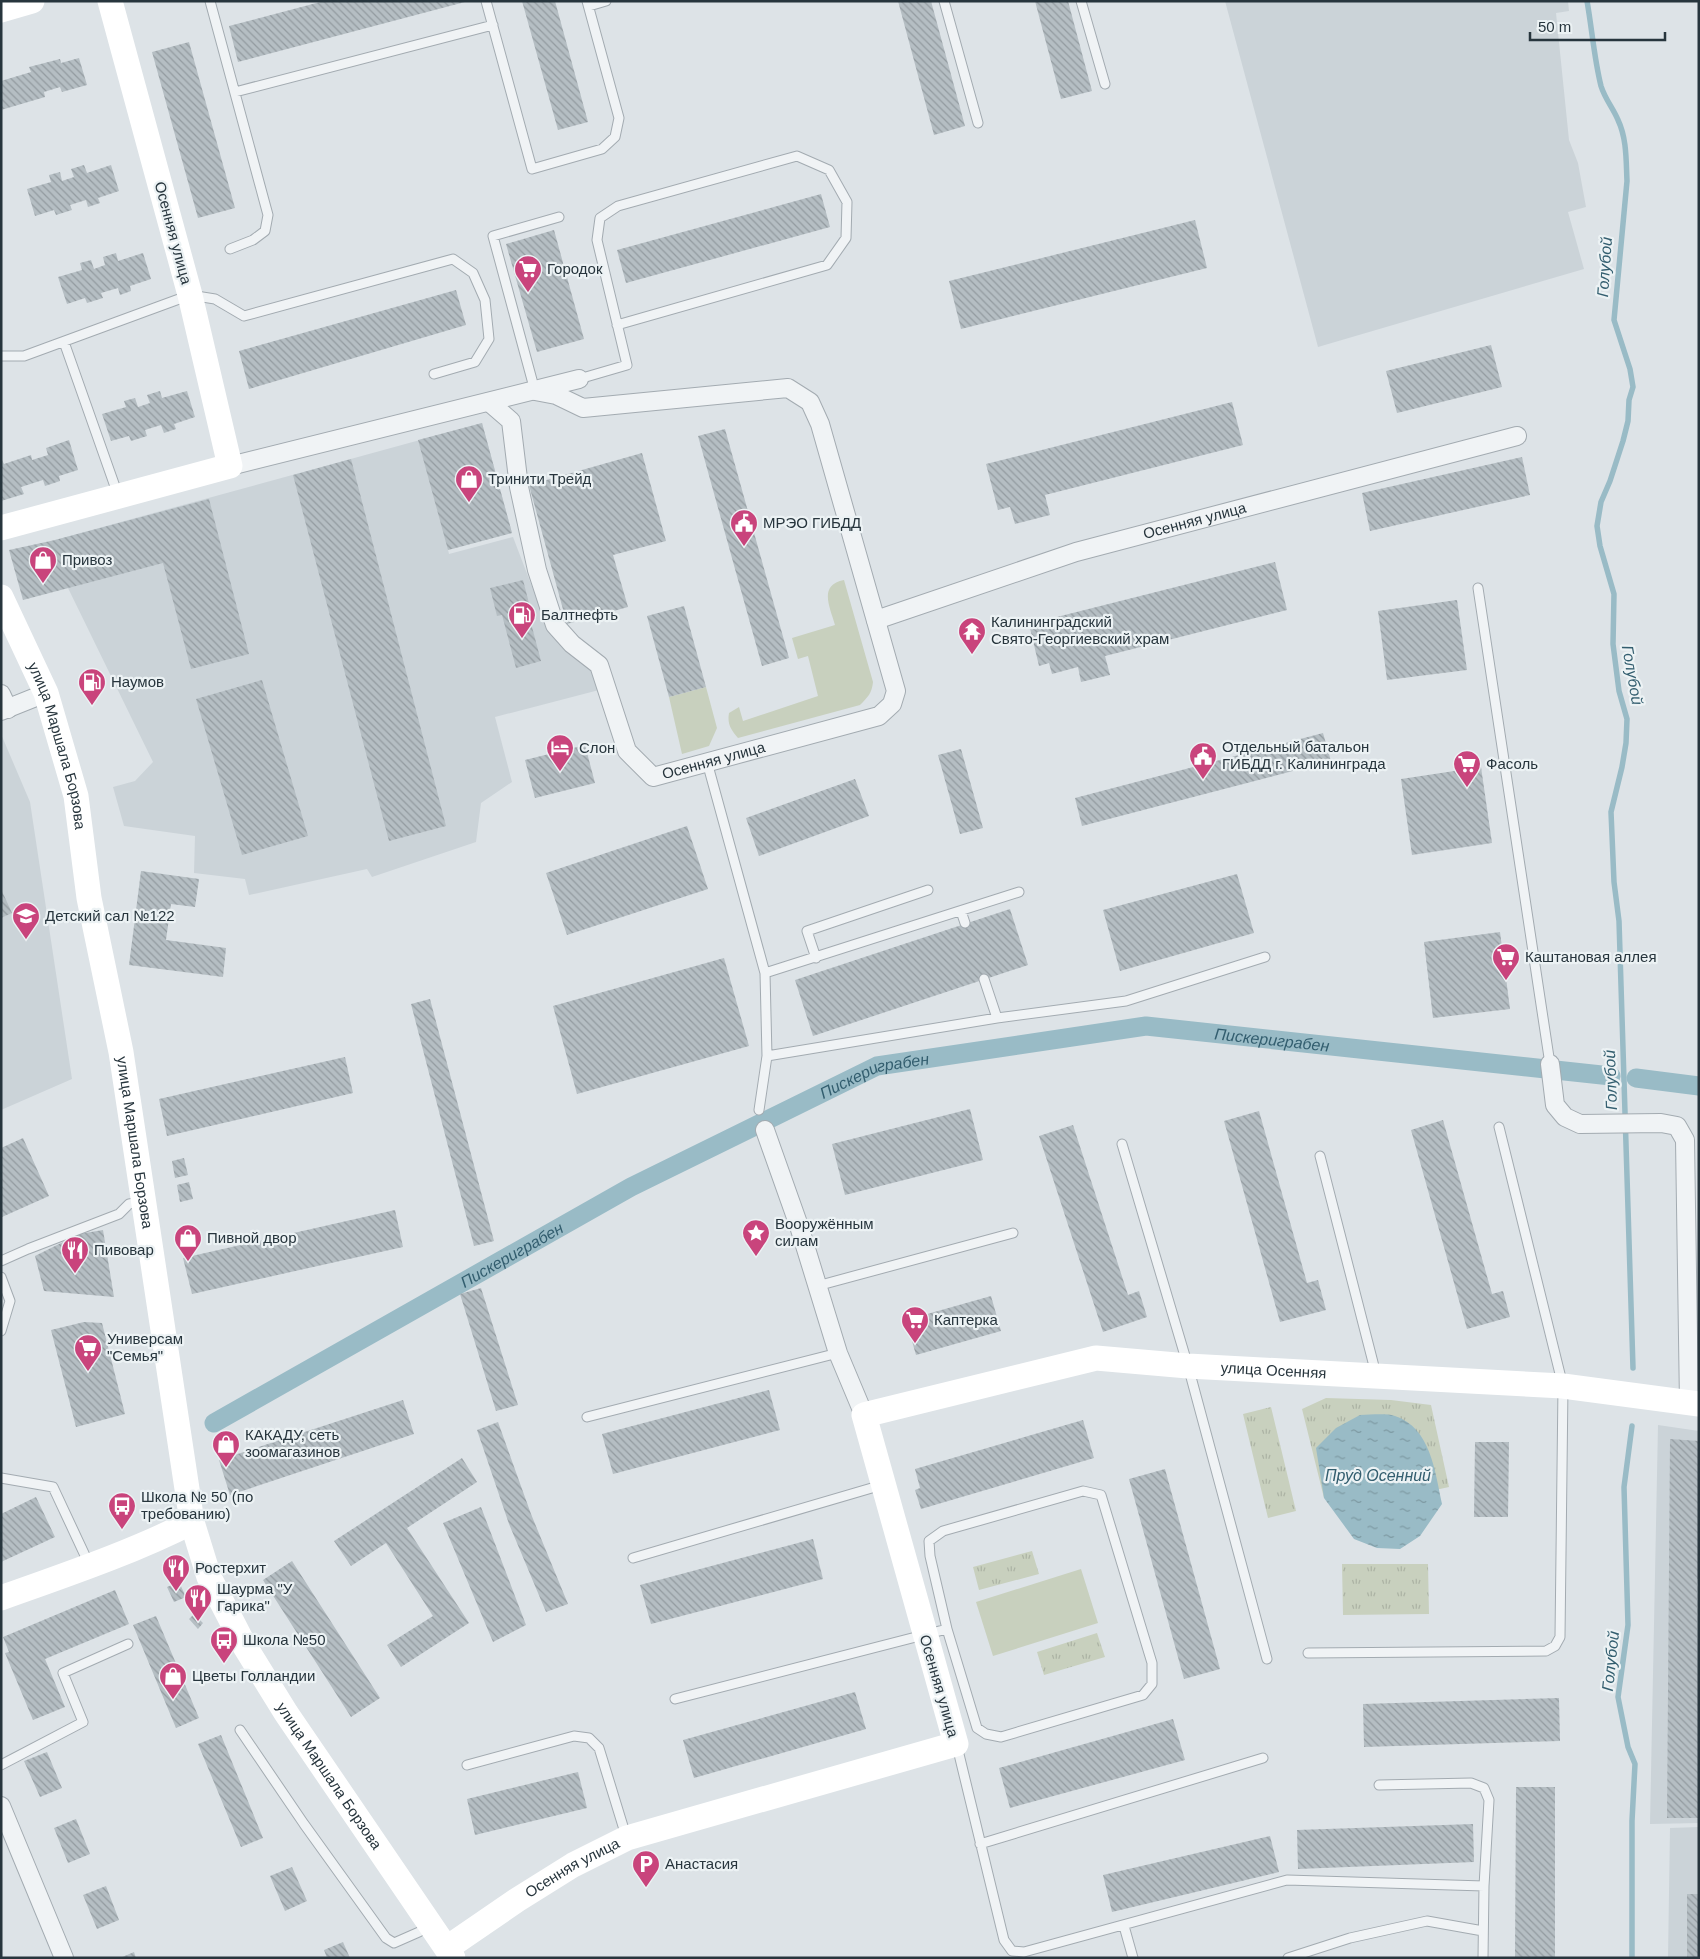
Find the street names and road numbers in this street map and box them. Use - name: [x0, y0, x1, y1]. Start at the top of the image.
- street label: Осенняя улица: [152, 180, 196, 287]
- street label: Осенняя улица: [1141, 498, 1249, 542]
- street label: улица Маршала Борзова: [25, 659, 89, 831]
- street label: Осенняя улица: [660, 738, 767, 782]
- street label: улица Маршала Борзова: [114, 1055, 157, 1230]
- street label: улица Осенняя: [1220, 1359, 1327, 1381]
- street label: Осенняя улица: [917, 1633, 962, 1740]
- street label: улица Маршала Борзова: [274, 1699, 386, 1853]
- street label: Осенняя улица: [522, 1834, 623, 1901]

